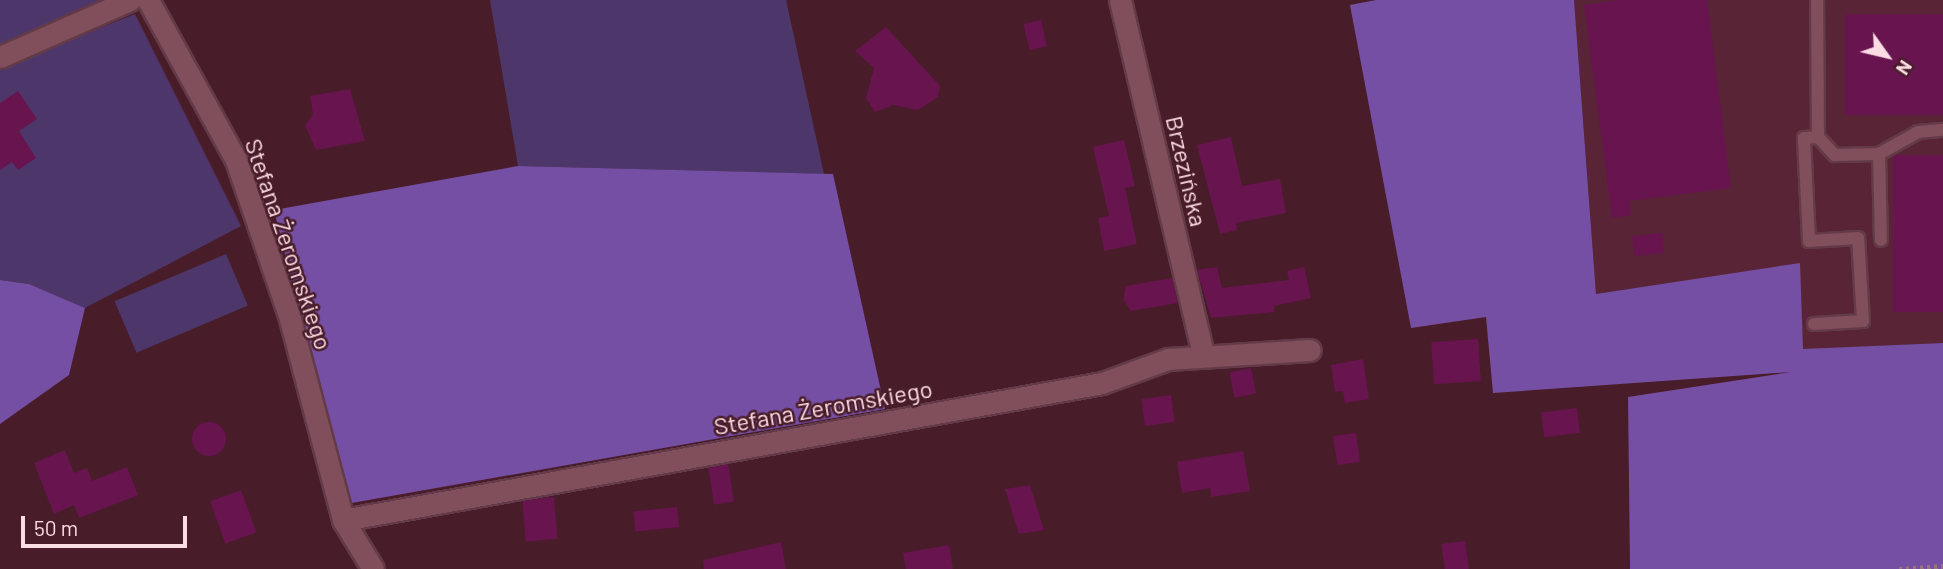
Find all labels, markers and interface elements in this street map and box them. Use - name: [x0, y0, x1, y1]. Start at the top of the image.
- north arrow: [1852, 21, 1922, 91]
- text: N: [1892, 56, 1918, 80]
- street label: Brzezińska: [1160, 113, 1214, 229]
- street label: Stefana Żeromskiego: [239, 135, 339, 353]
- street label: Stefana Żeromskiego: [712, 374, 934, 440]
- scale bar: [24, 503, 191, 546]
- text: 50 m: [34, 515, 78, 540]

